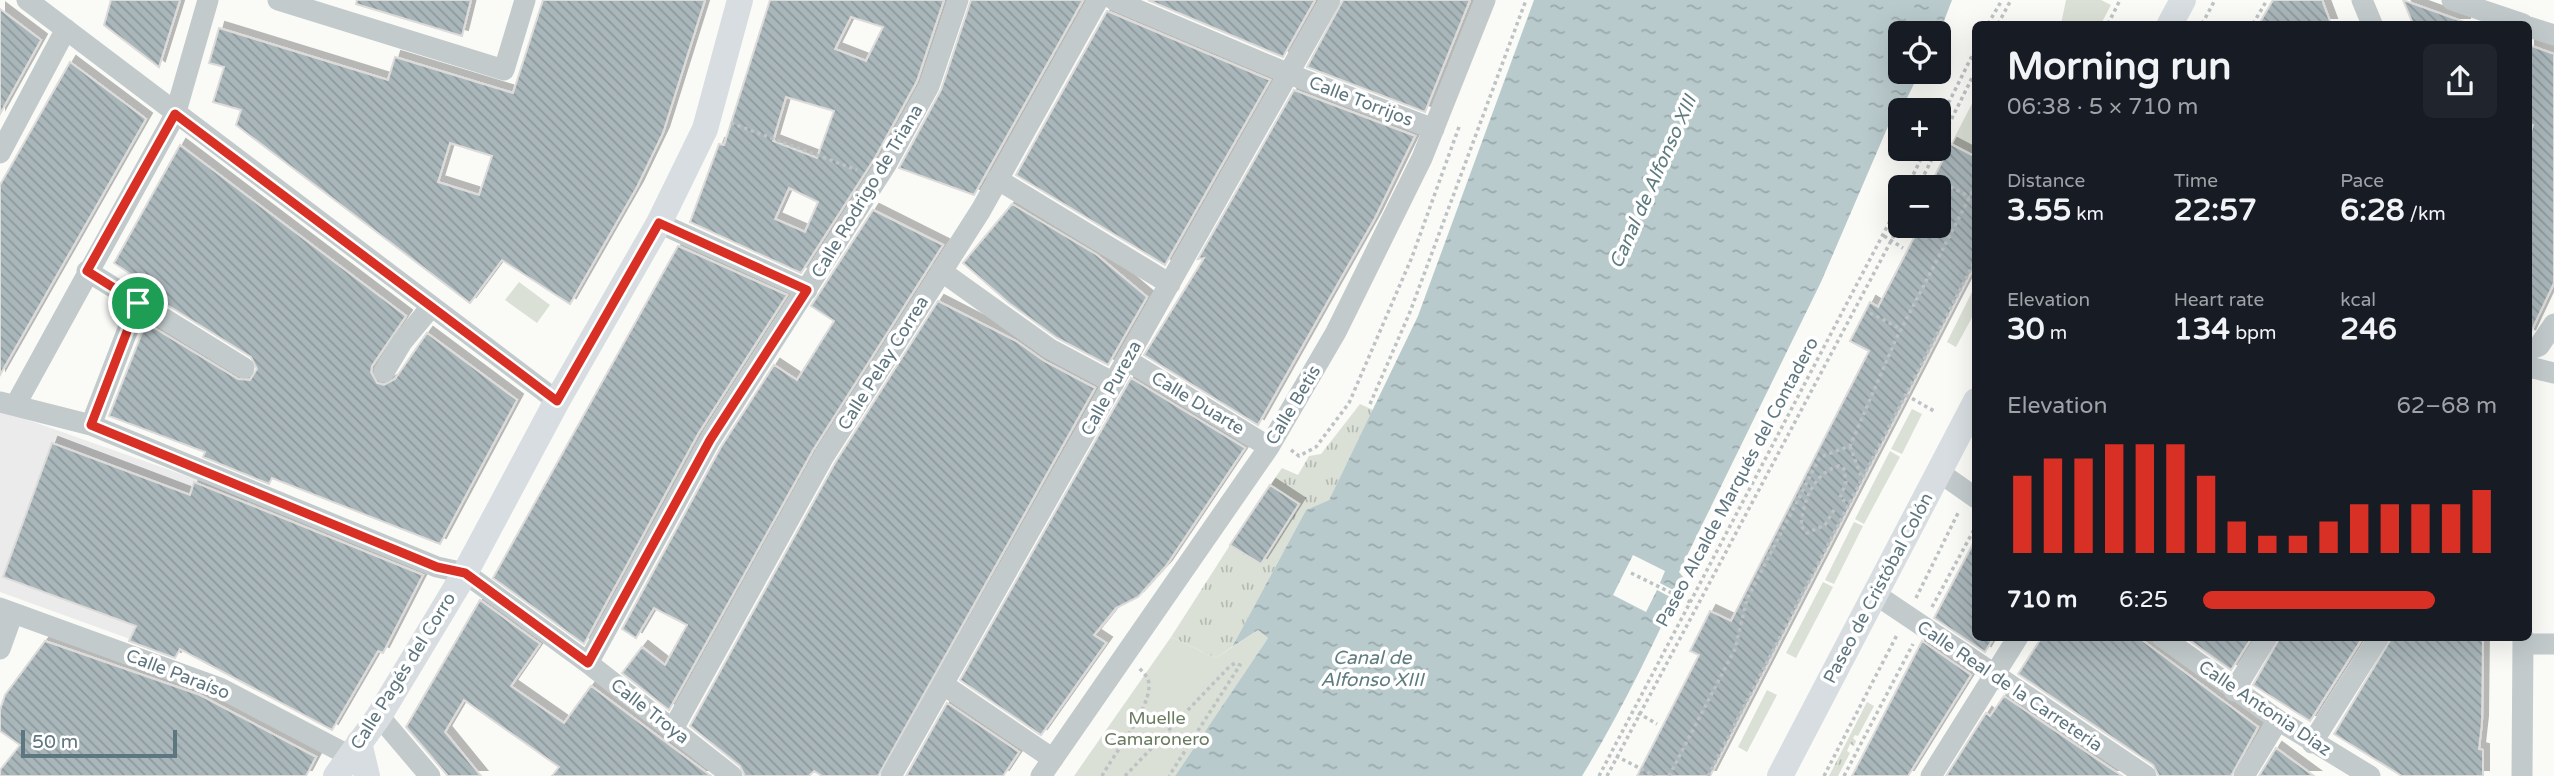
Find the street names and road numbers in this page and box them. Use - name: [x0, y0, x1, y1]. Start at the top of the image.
- street label: Calle Torrijos: [1306, 71, 1416, 131]
- street label: Calle Rodrigo de Triana: [806, 100, 928, 282]
- street label: Calle Pelay Correa: [833, 292, 933, 434]
- street label: Paseo Alcalde Marqués del Contadero: [1651, 333, 1823, 631]
- street label: Calle Pureza: [1076, 337, 1146, 439]
- street label: Calle Betis: [1261, 361, 1325, 449]
- street label: Calle Duarte: [1147, 367, 1249, 439]
- street label: Paseo de Cristóbal Colón: [1818, 489, 1938, 687]
- street label: Calle Pagés del Corro: [346, 588, 460, 754]
- street label: Calle Real de la Carretería: [1913, 616, 2107, 756]
- street label: Calle Paraíso: [123, 644, 233, 704]
- street label: Calle Antonia Díaz: [2194, 655, 2336, 761]
- street label: Calle Troya: [606, 674, 694, 748]

